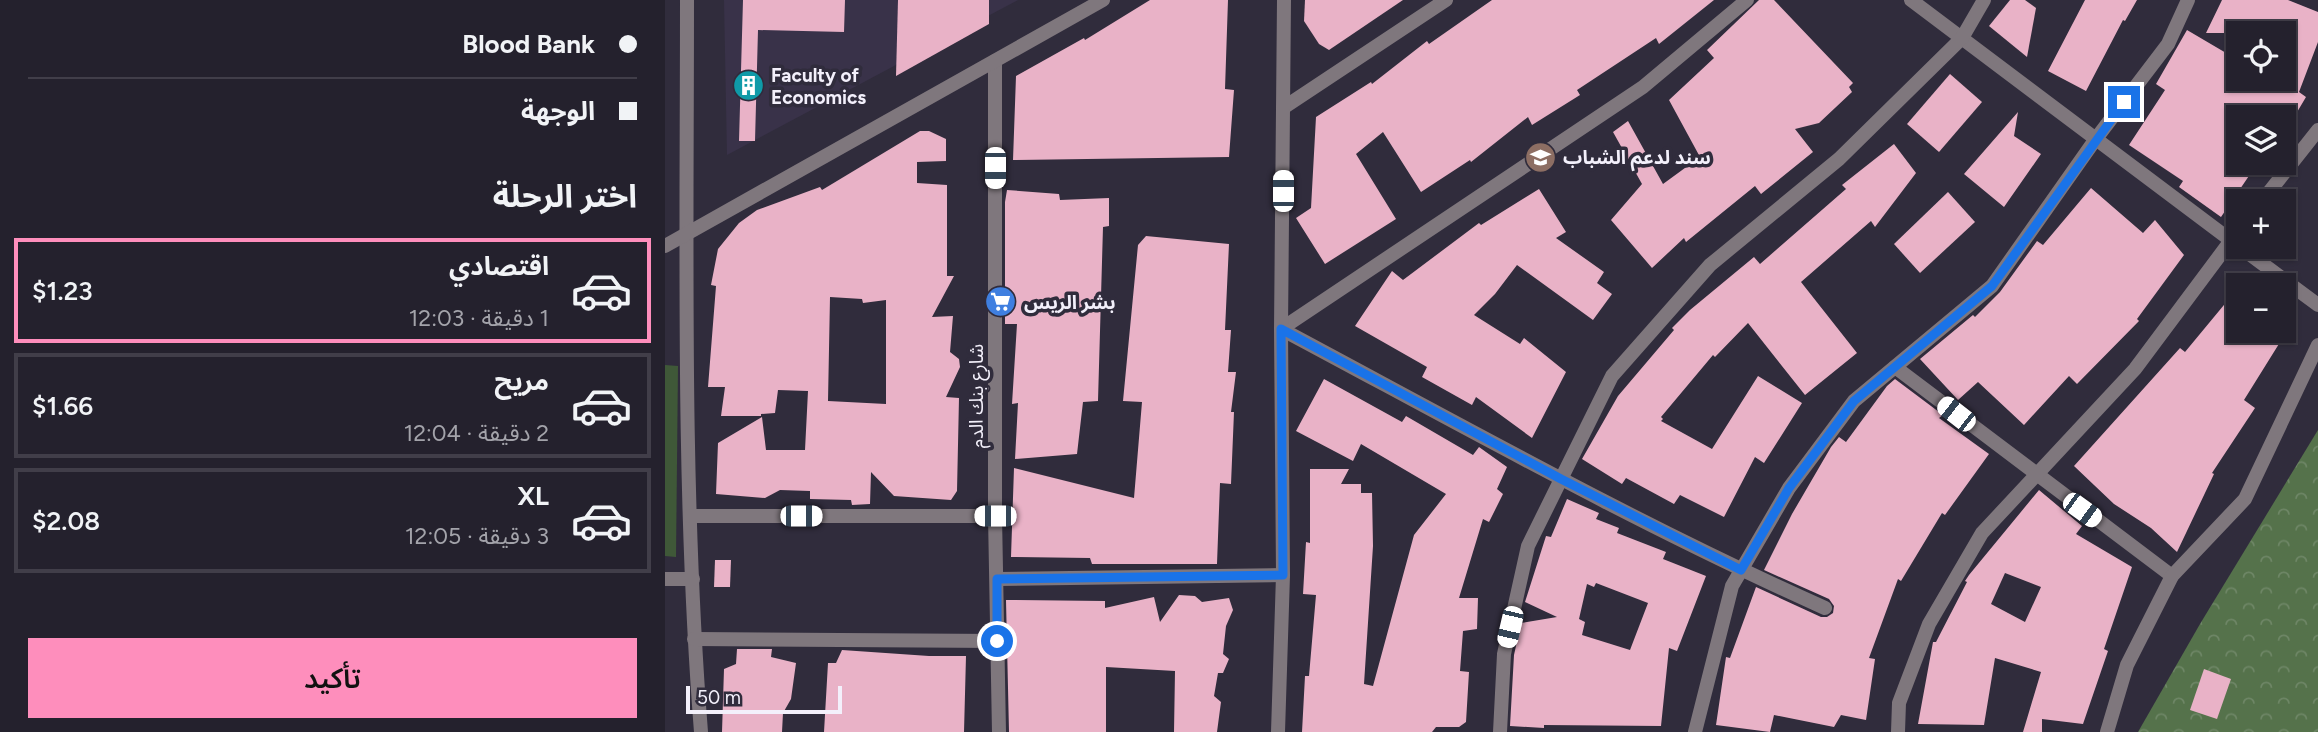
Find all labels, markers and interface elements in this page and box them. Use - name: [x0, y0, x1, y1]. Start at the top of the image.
- map controls: [2226, 21, 2296, 343]
- button: locate: [2226, 21, 2296, 91]
- text: Blood Bank: [462, 28, 595, 60]
- place label: Faculty of Economics: [771, 64, 866, 109]
- building icon: Faculty of Economics: [731, 69, 765, 103]
- route end: [2108, 86, 2140, 118]
- text: الوجهة: [521, 95, 595, 127]
- button: layers: [2226, 105, 2296, 175]
- school or university icon: سند لدعم الشباب: [1523, 140, 1557, 174]
- place label: سند لدعم الشباب: [1563, 146, 1711, 172]
- car: [985, 147, 1006, 189]
- car: [1273, 170, 1294, 212]
- text: اختر الرحلة: [493, 177, 637, 215]
- button: +: [2226, 189, 2296, 259]
- text: اقتصادي: [449, 250, 549, 282]
- icon: car: [570, 259, 633, 322]
- button: −: [2226, 273, 2296, 343]
- text: $1.23: [32, 275, 93, 307]
- supermarket icon: بشر الريس: [984, 285, 1018, 319]
- place label: بشر الريس: [1024, 291, 1115, 314]
- text: 1 دقيقة · 12:03: [409, 304, 549, 332]
- street label: شارع بنك الدم: [965, 344, 991, 448]
- text: مريح: [494, 365, 549, 397]
- icon: car: [570, 374, 633, 437]
- text: $1.66: [32, 390, 93, 422]
- car: [1933, 393, 1980, 435]
- text: 2 دقيقة · 12:04: [404, 419, 549, 447]
- text: XL: [517, 480, 549, 512]
- icon: car: [570, 489, 633, 552]
- car: [2059, 489, 2106, 531]
- text: $2.08: [32, 505, 100, 537]
- car: [781, 506, 823, 527]
- car: [975, 506, 1017, 527]
- text: 3 دقيقة · 12:05: [405, 522, 549, 550]
- car: [1496, 604, 1525, 650]
- route start: [981, 625, 1013, 657]
- button: تأكيد: [28, 638, 637, 718]
- scale bar: [686, 683, 842, 715]
- text: 50 m: [697, 686, 741, 709]

